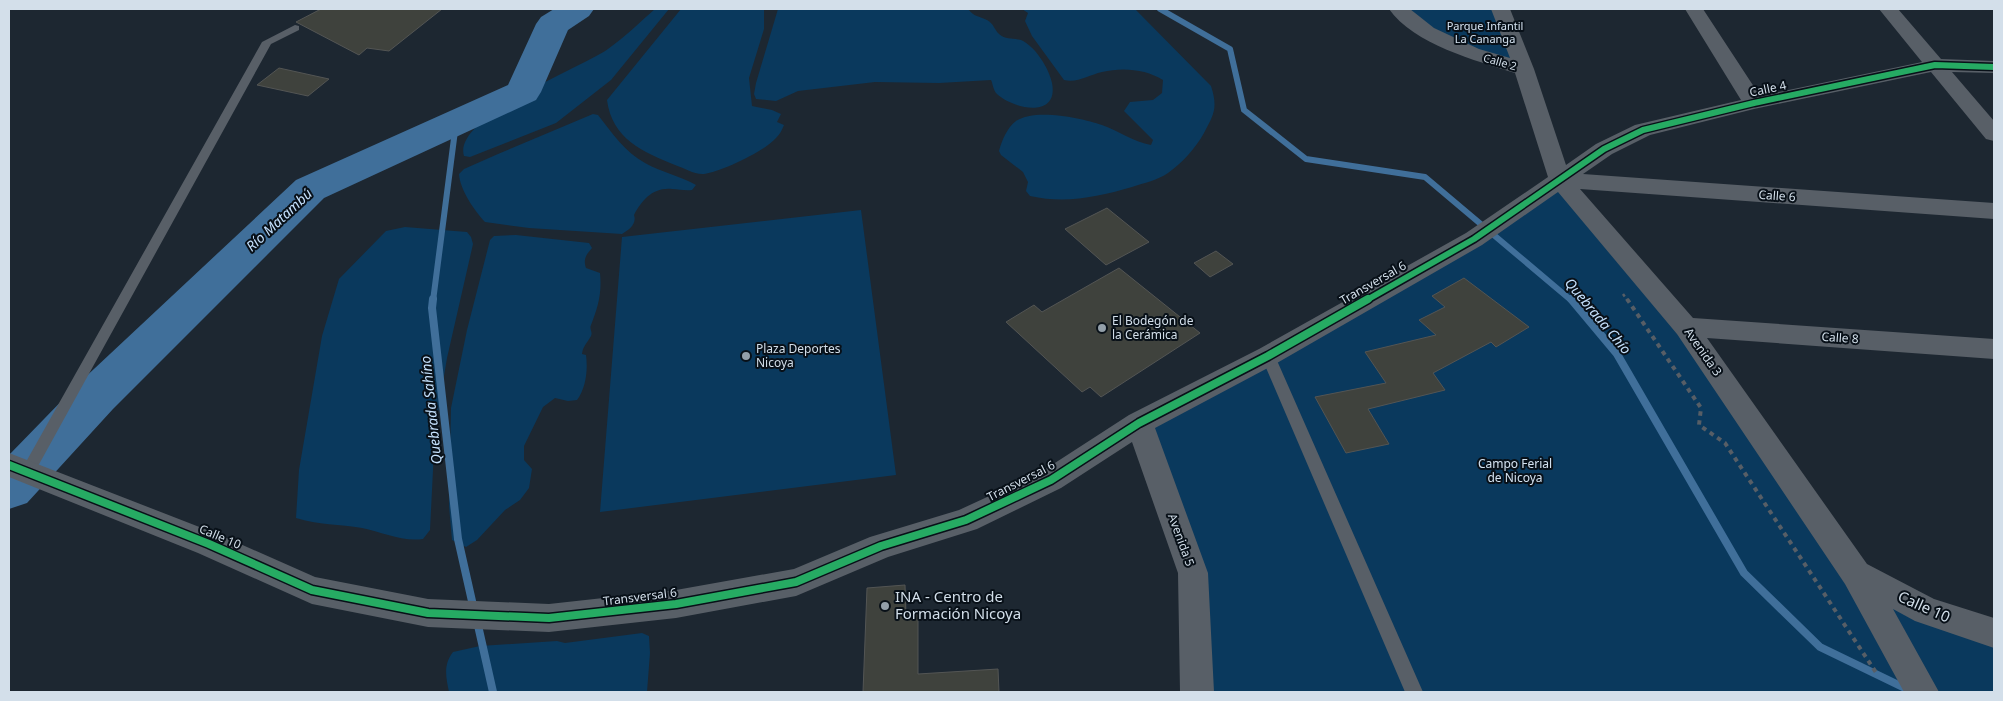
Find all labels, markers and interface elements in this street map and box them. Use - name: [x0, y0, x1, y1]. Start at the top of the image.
- park label: Parque Infantil La Cananga: [1447, 18, 1523, 46]
- street label: Calle 2: [1482, 50, 1519, 73]
- street label: Calle 4: [1748, 76, 1788, 101]
- water label: Río Matambú: [241, 184, 316, 255]
- street label: Calle 6: [1758, 186, 1796, 205]
- street label: Transversal 6: [1336, 257, 1409, 308]
- water label: Quebrada Chío: [1561, 274, 1636, 358]
- place label: El Bodegón de la Cerámica: [1112, 312, 1194, 343]
- marker: El Bodegón de la Cerámica: [1096, 322, 1108, 334]
- street label: Avenida 3: [1681, 324, 1726, 379]
- street label: Calle 8: [1821, 328, 1859, 347]
- place label: Plaza Deportes Nicoya: [756, 340, 841, 371]
- marker: Plaza Deportes Nicoya: [740, 350, 752, 362]
- water label: Quebrada Sahíno: [415, 355, 446, 465]
- park label: Campo Ferial de Nicoya: [1478, 455, 1552, 486]
- street label: Transversal 6: [984, 456, 1058, 505]
- street label: Avenida 5: [1164, 511, 1199, 569]
- street label: Calle 10: [197, 520, 244, 553]
- street label: Transversal 6: [602, 584, 678, 609]
- place label: INA - Centro de Formación Nicoya: [895, 586, 1021, 623]
- street label: Calle 10: [1895, 586, 1954, 626]
- marker: INA - Centro de Formación Nicoya: [879, 600, 891, 612]

